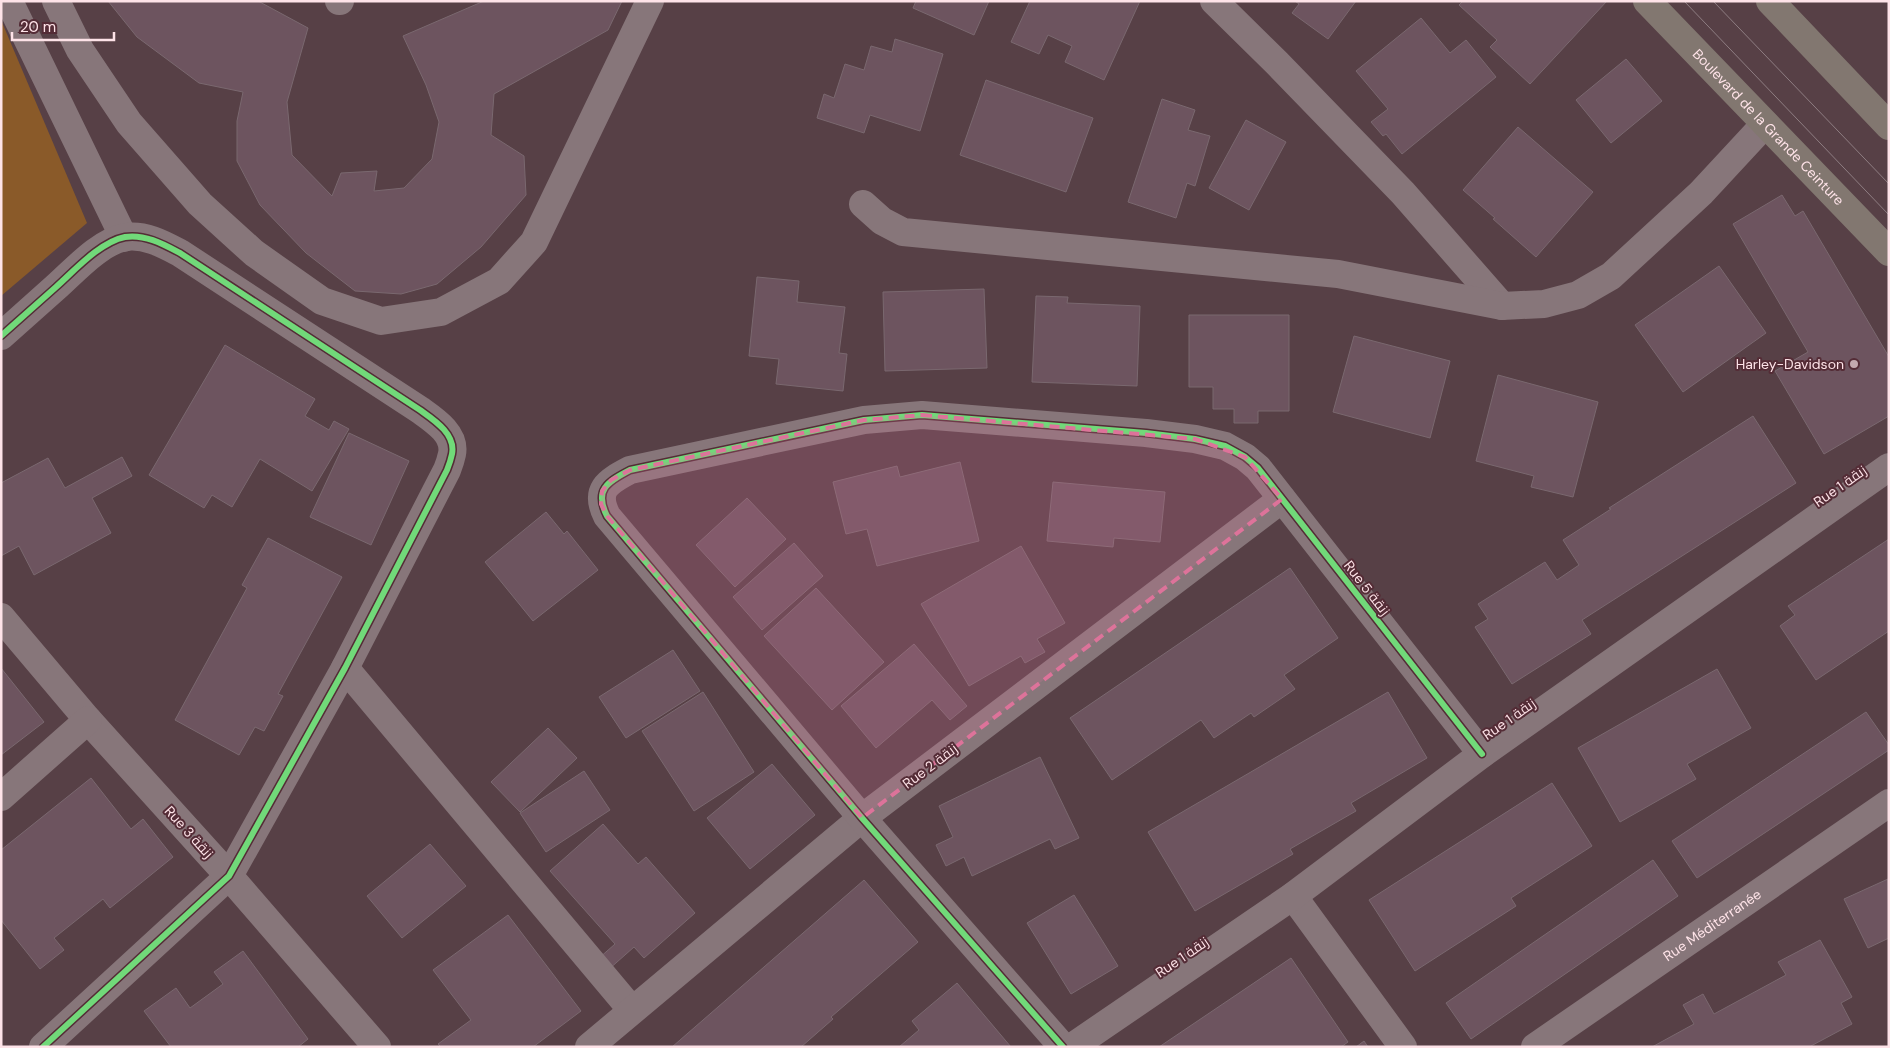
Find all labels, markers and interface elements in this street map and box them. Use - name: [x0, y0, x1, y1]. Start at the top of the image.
- scale bar: [12, 10, 115, 42]
- text: 20 m: [20, 17, 56, 37]
- street label: Boulevard de la Grande Ceinture: [1689, 45, 1848, 209]
- place label: Harley-Davidson: [1736, 355, 1844, 373]
- marker: Harley-Davidson: [1848, 358, 1860, 370]
- street label: Rue 1 زنقة: [1810, 461, 1870, 511]
- street label: Rue 5 زنقة: [1340, 557, 1394, 619]
- street label: Rue 1 زنقة: [1479, 694, 1539, 744]
- street label: Rue 2 زنقة: [899, 739, 961, 793]
- street label: Rue 3 زنقة: [161, 802, 217, 862]
- street label: Rue Méditerranée: [1660, 885, 1765, 965]
- street label: Rue 1 زنقة: [1152, 933, 1212, 981]

